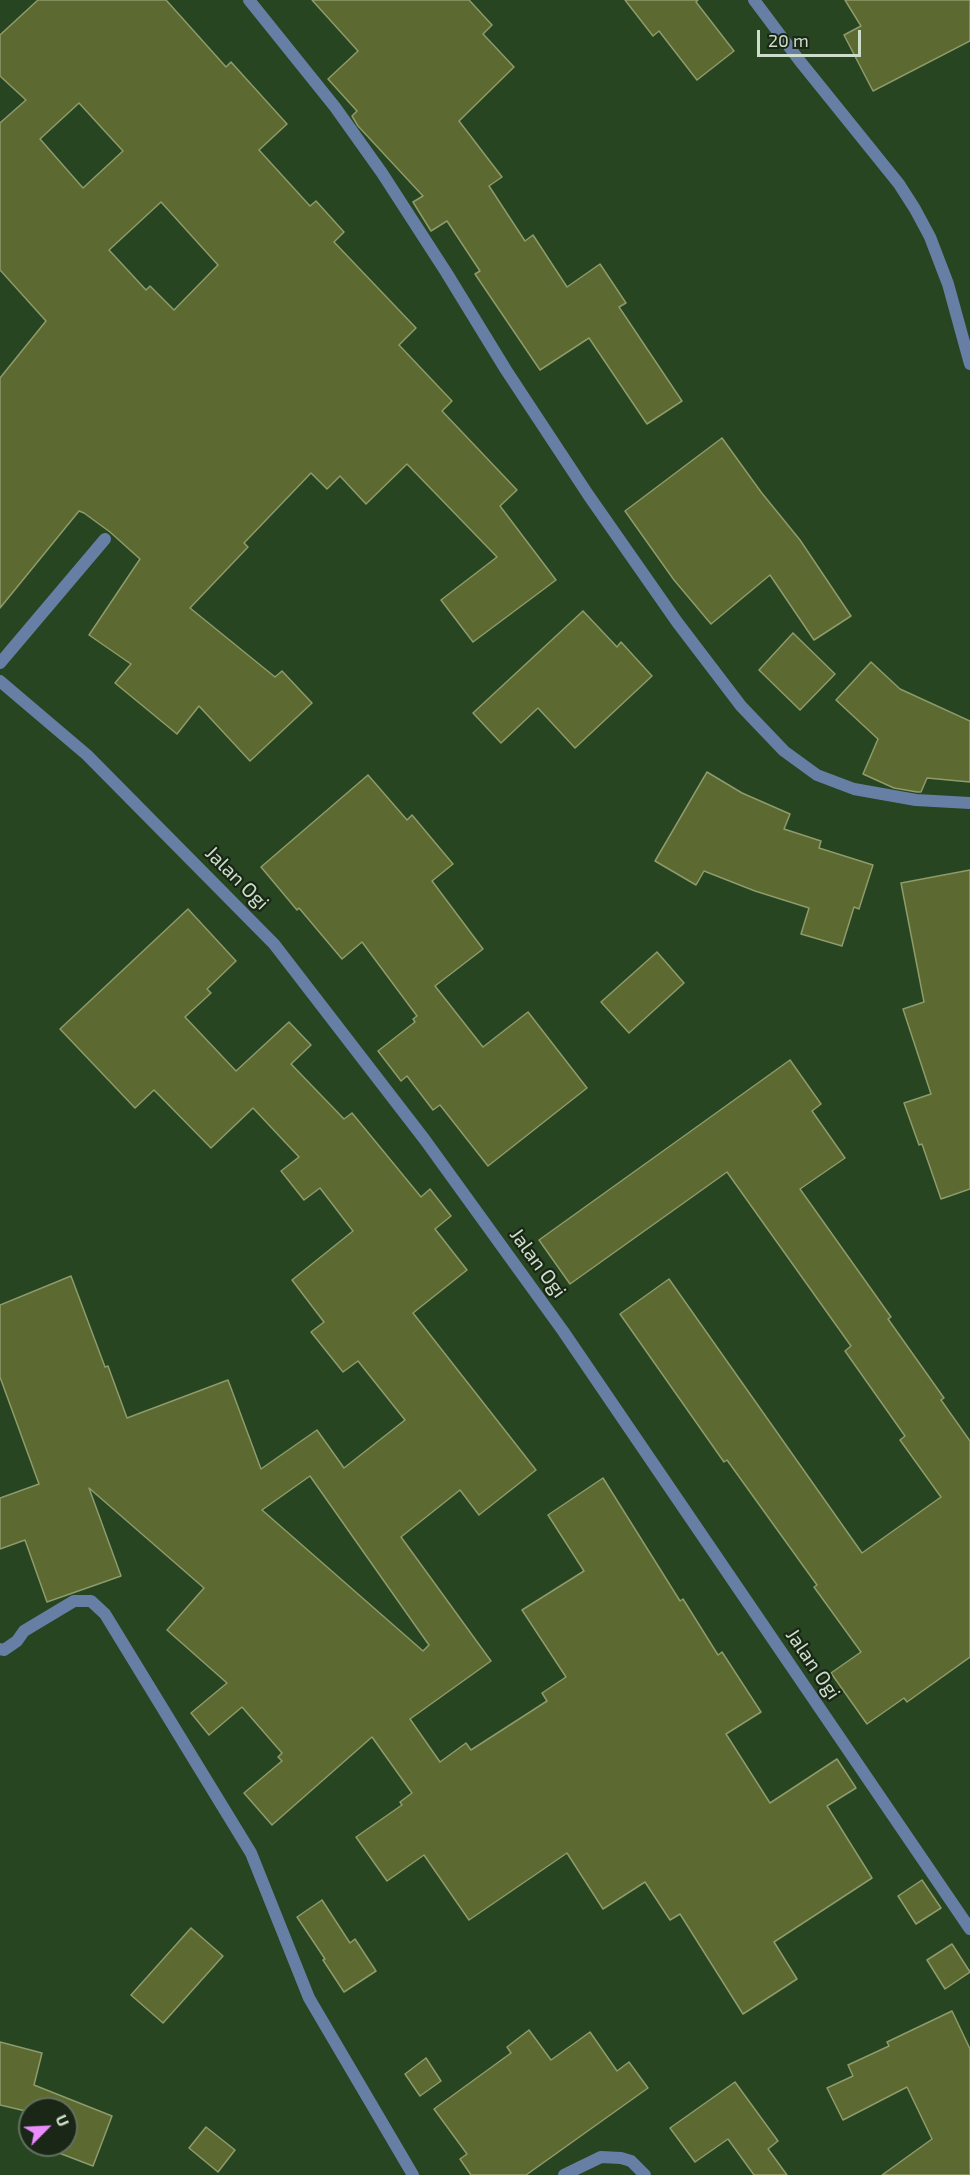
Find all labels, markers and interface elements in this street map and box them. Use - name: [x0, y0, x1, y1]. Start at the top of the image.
- scale bar: [760, 18, 864, 56]
- text: 20 m: [768, 29, 809, 51]
- street label: Jalan Ogi: [200, 841, 274, 915]
- street label: Jalan Ogi: [505, 1223, 571, 1303]
- street label: Jalan Ogi: [781, 1624, 845, 1704]
- north arrow: [18, 2097, 78, 2157]
- text: U: [52, 2111, 74, 2129]

